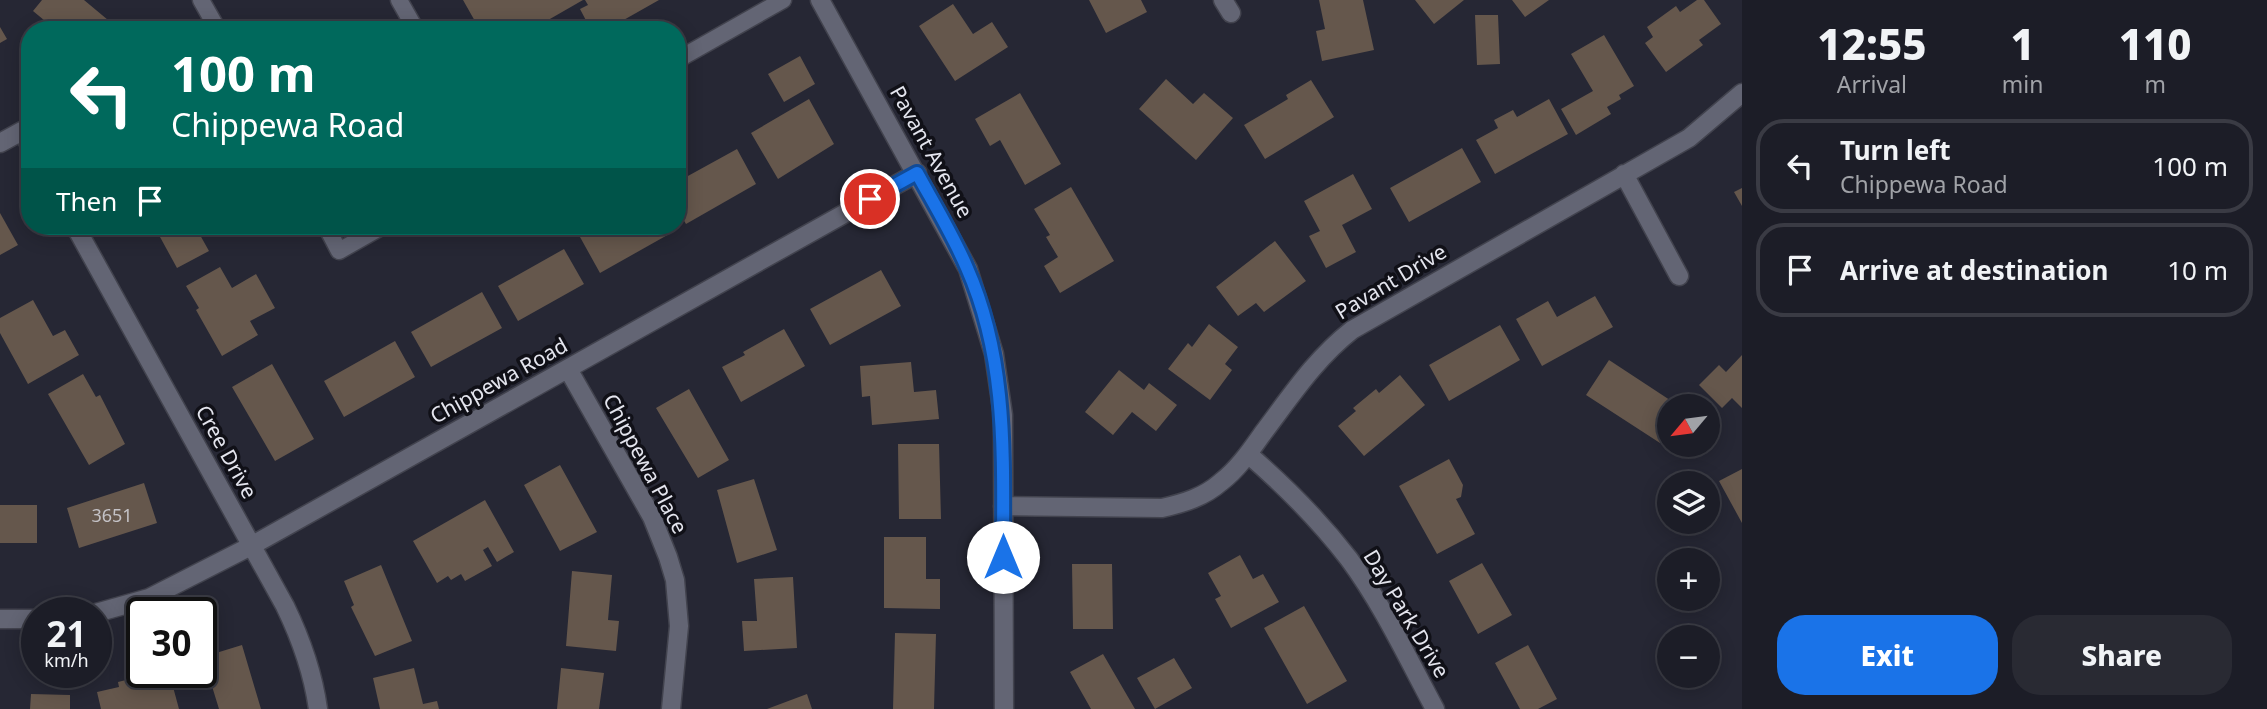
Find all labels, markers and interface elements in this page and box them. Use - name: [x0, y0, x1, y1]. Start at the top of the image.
- text: 12:55: [1817, 15, 1926, 72]
- text: 1: [2010, 15, 2035, 72]
- text: 110: [2119, 15, 2192, 72]
- text: 100 m: [171, 40, 316, 106]
- icon: left: [56, 49, 147, 140]
- text: Arrival: [1837, 68, 1907, 100]
- text: min: [2002, 68, 2043, 100]
- text: m: [2144, 68, 2166, 100]
- street label: Pavant Avenue: [884, 81, 980, 222]
- text: Chippewa Road: [171, 103, 404, 146]
- text: Turn left: [1840, 132, 1951, 168]
- icon: left: [1781, 147, 1819, 185]
- text: 100 m: [2152, 148, 2228, 184]
- text: Chippewa Road: [1840, 168, 2008, 200]
- pin: [840, 169, 900, 229]
- icon: arrive: [851, 180, 889, 218]
- icon: arrive: [131, 182, 169, 220]
- text: Then: [56, 183, 117, 219]
- street label: Pavant Drive: [1330, 237, 1451, 325]
- icon: arrive: [1781, 251, 1819, 289]
- text: Arrive at destination: [1840, 252, 2109, 288]
- text: 10 m: [2167, 252, 2228, 288]
- street label: Chippewa Road: [425, 331, 572, 429]
- street label: Chippewa Place: [597, 389, 695, 538]
- north arrow: [1657, 394, 1720, 457]
- map controls: [1657, 394, 1720, 688]
- street label: Cree Drive: [190, 400, 264, 503]
- button: layers: [1657, 471, 1720, 534]
- house number: 3651: [91, 503, 133, 527]
- position arrow: [966, 520, 1040, 594]
- street label: Day Park Drive: [1358, 544, 1456, 683]
- button: +: [1657, 548, 1720, 611]
- speed limit sign: 30: [126, 597, 217, 688]
- text: 21: [46, 610, 87, 657]
- button: Exit: [1777, 615, 1998, 695]
- button: Share: [2012, 615, 2232, 695]
- button: −: [1657, 625, 1720, 688]
- text: km/h: [44, 648, 89, 672]

